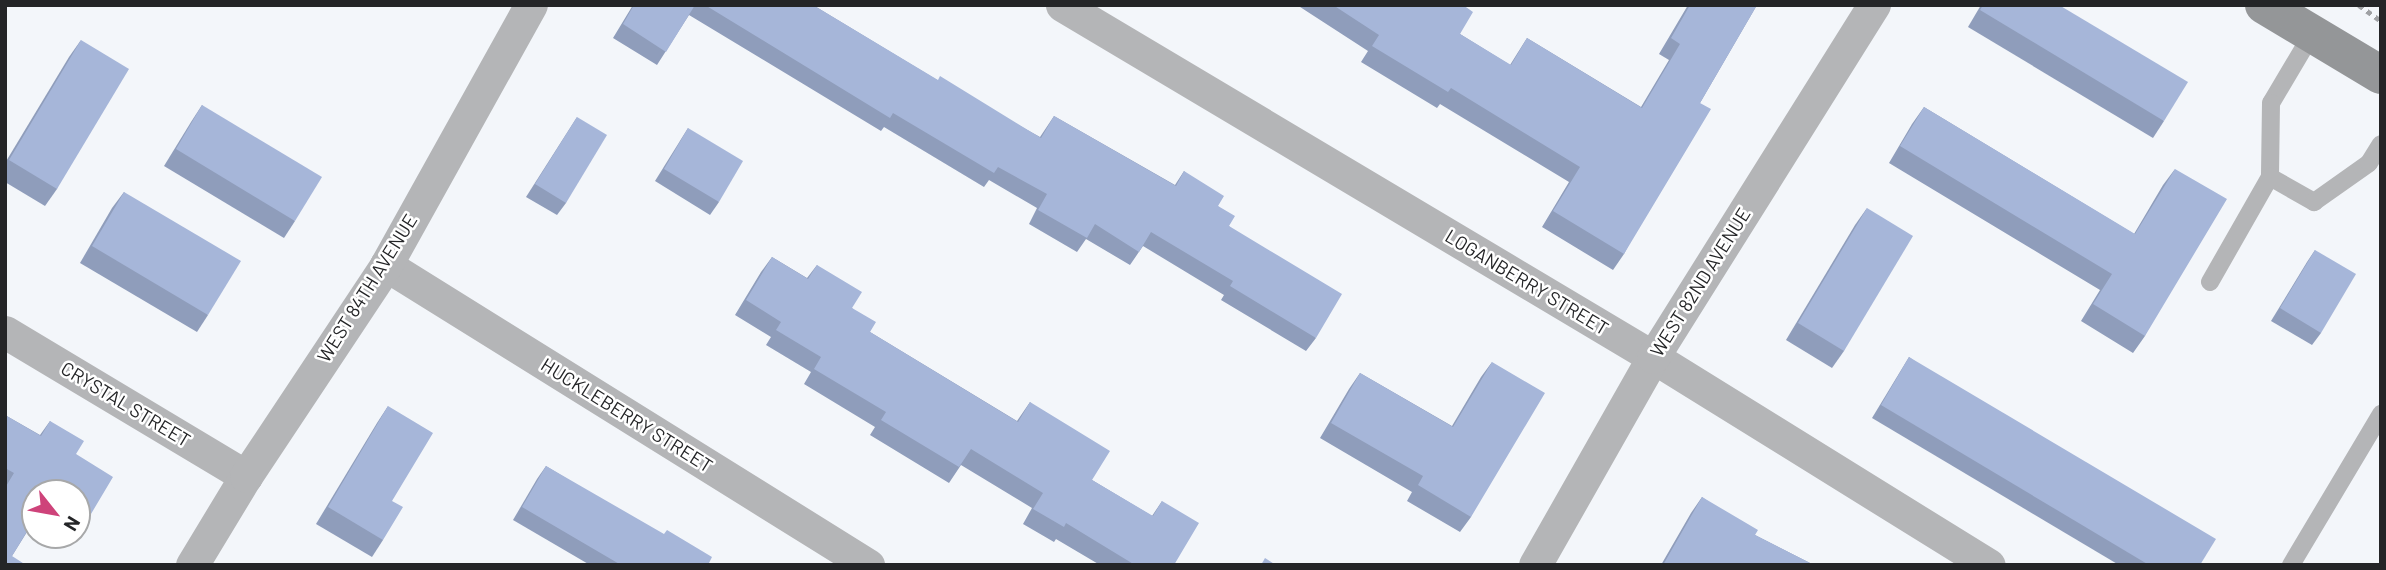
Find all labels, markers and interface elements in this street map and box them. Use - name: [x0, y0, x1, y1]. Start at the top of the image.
- street label: WEST 82ND AVENUE: [1645, 203, 1755, 361]
- street label: WEST 84TH AVENUE: [312, 210, 422, 366]
- street label: LOGANBERRY STREET: [1441, 224, 1613, 340]
- street label: HUCKLEBERRY STREET: [537, 353, 717, 477]
- street label: CRYSTAL STREET: [57, 356, 195, 452]
- north arrow: [21, 479, 91, 549]
- text: N: [60, 513, 86, 535]

